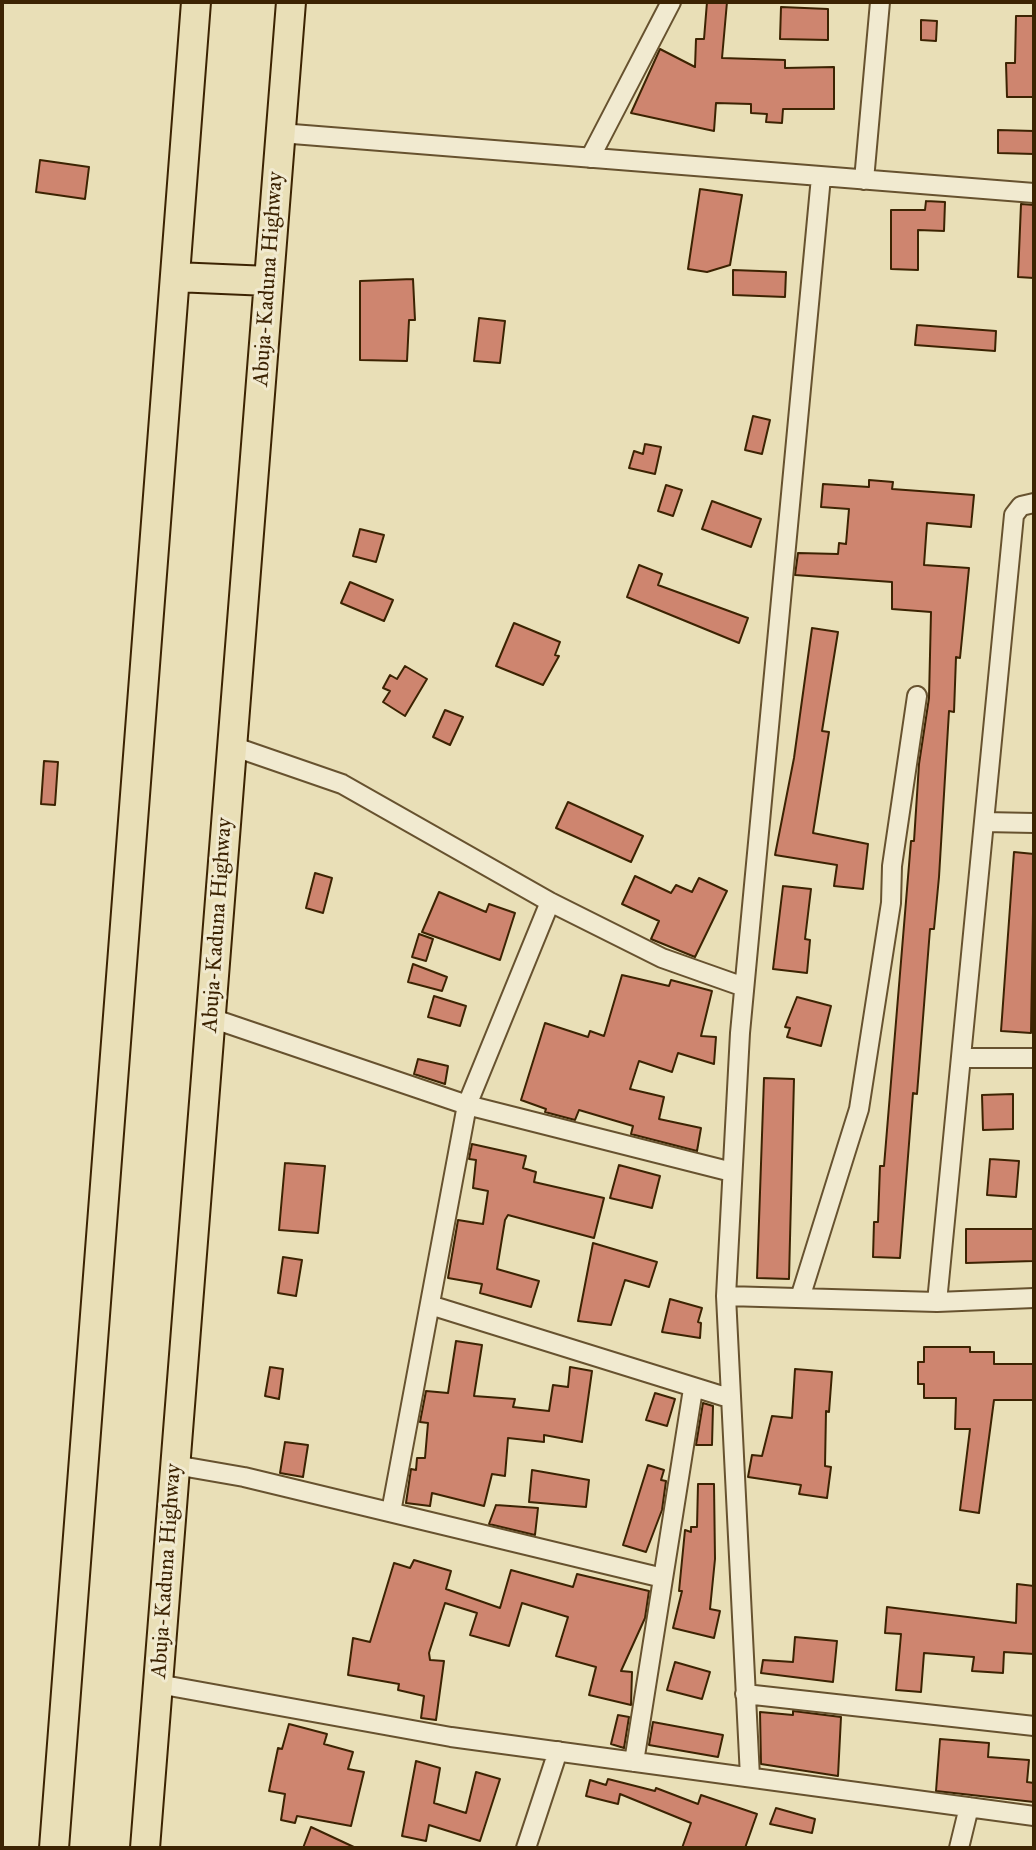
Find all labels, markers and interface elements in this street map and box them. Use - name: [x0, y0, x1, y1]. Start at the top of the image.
- street label: Abuja-Kaduna Highway: [248, 171, 290, 387]
- street label: Abuja-Kaduna Highway: [197, 817, 239, 1033]
- street label: Abuja-Kaduna Highway: [146, 1463, 188, 1679]

